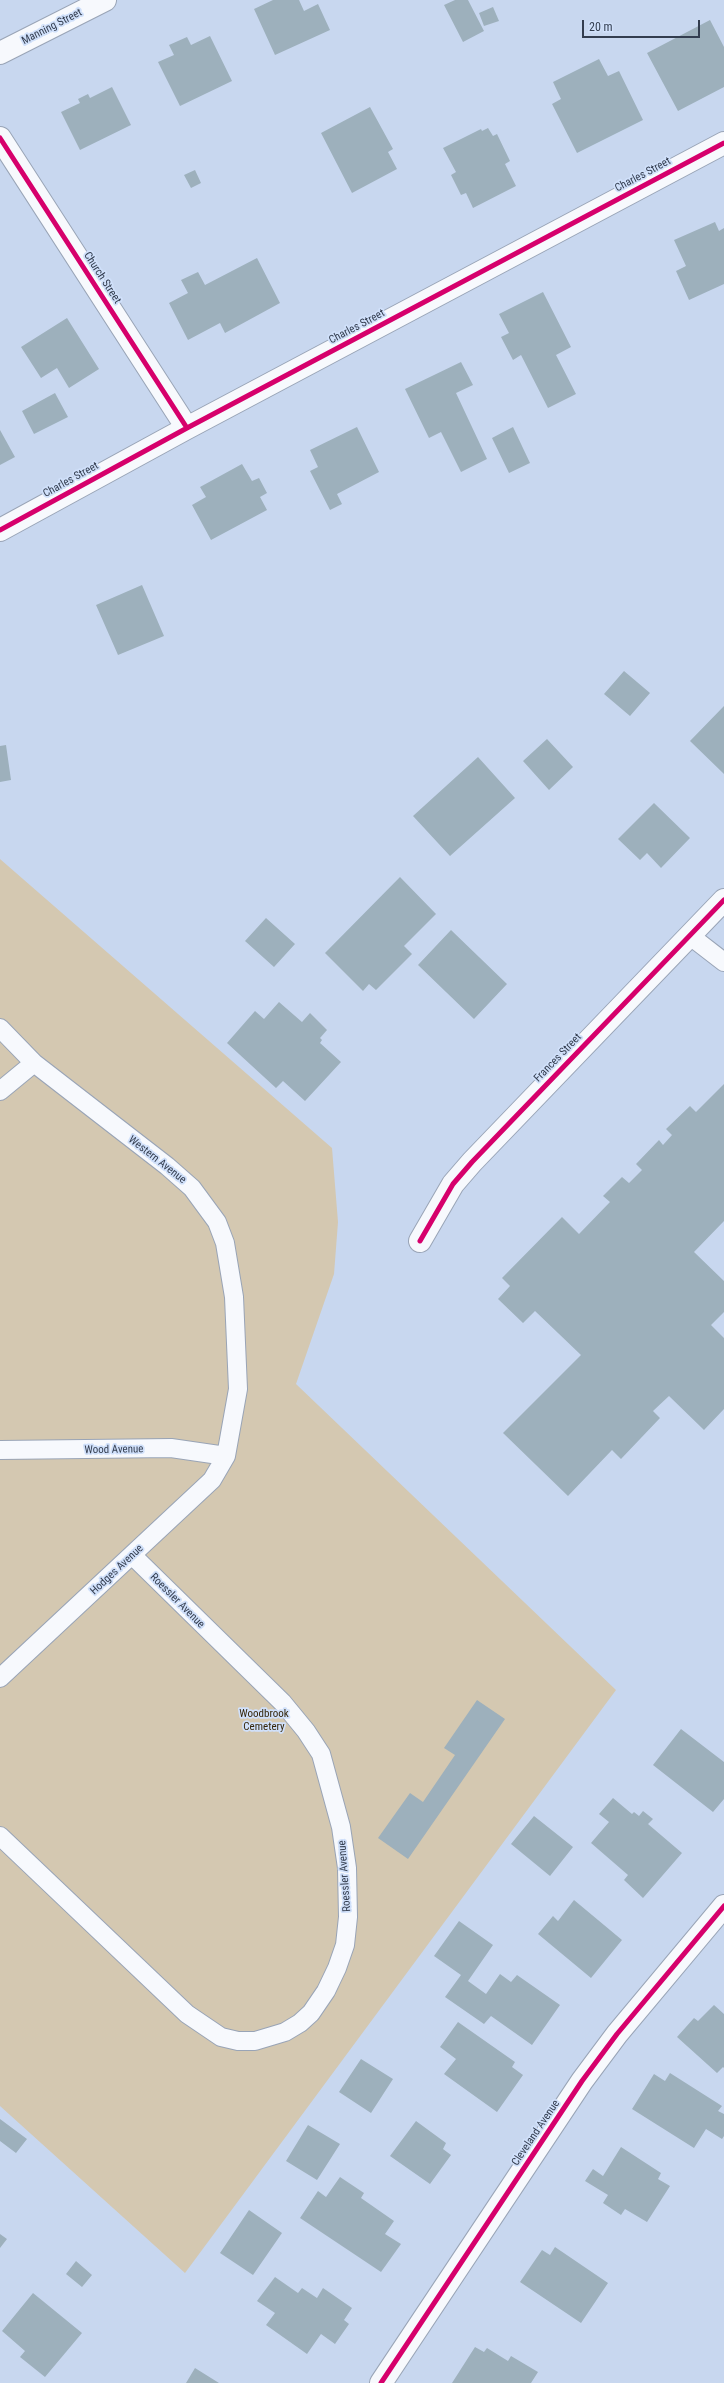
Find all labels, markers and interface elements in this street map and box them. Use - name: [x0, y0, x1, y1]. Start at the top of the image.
- street label: Manning Street: [20, 6, 84, 48]
- scale bar: [584, 12, 702, 38]
- text: 20 m: [589, 20, 613, 34]
- street label: Charles Street: [613, 155, 673, 195]
- street label: Church Street: [80, 250, 124, 306]
- street label: Charles Street: [327, 307, 387, 347]
- street label: Charles Street: [41, 459, 101, 501]
- street label: Frances Street: [532, 1031, 584, 1085]
- street label: Western Avenue: [125, 1133, 189, 1187]
- street label: Wood Avenue: [84, 1443, 144, 1457]
- street label: Hodges Avenue: [88, 1542, 146, 1598]
- street label: Roessler Avenue: [147, 1571, 207, 1631]
- park label: Woodbrook Cemetery: [239, 1707, 289, 1733]
- street label: Roessler Avenue: [336, 1840, 354, 1912]
- street label: Cleveland Avenue: [509, 2098, 563, 2168]

